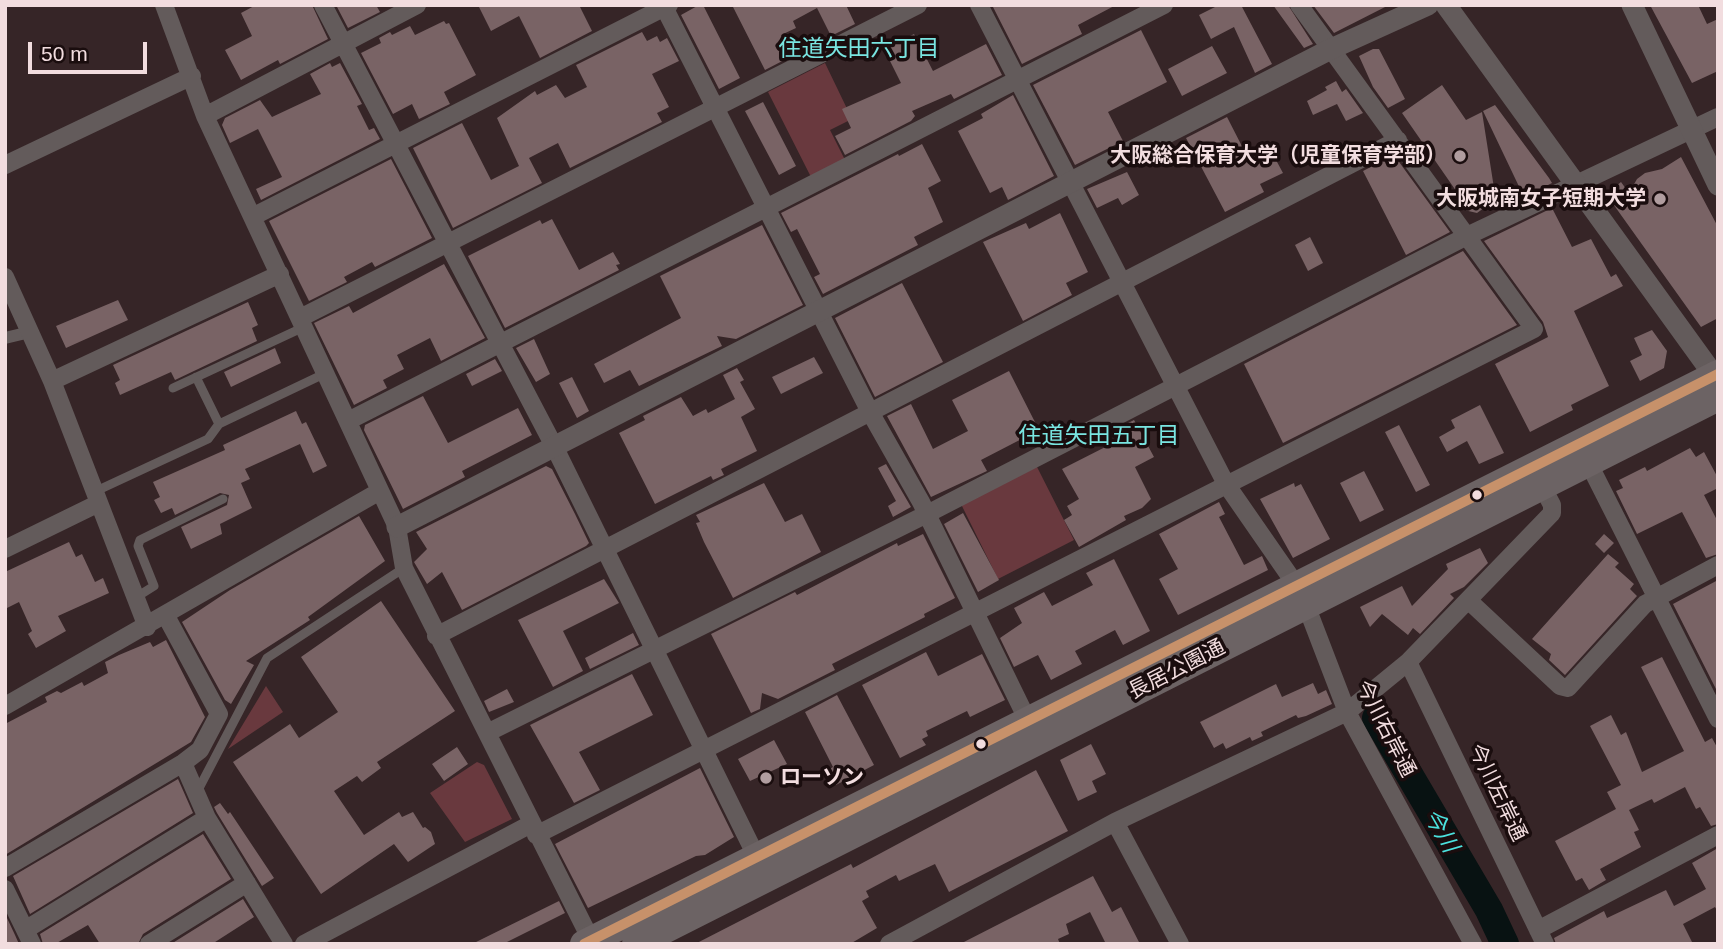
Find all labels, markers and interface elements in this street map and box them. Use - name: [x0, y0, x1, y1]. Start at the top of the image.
- scale bar: [32, 28, 150, 72]
- district label: 住道矢田六丁目: [779, 36, 939, 64]
- text: 50 m: [41, 42, 88, 65]
- place label: 大阪総合保育大学（児童保育学部）: [1110, 143, 1446, 169]
- marker: 大阪総合保育大学（児童保育学部）: [1452, 148, 1468, 164]
- place label: 大阪城南女子短期大学: [1436, 186, 1646, 212]
- marker: 大阪城南女子短期大学: [1652, 191, 1668, 207]
- district label: 住道矢田五丁目: [1019, 423, 1179, 451]
- unlabelled marker: [1470, 488, 1484, 502]
- street label: 長居公園通: [1125, 635, 1229, 705]
- street label: 今川右岸通: [1350, 677, 1420, 781]
- unlabelled marker: [974, 737, 988, 751]
- street label: 今川左岸通: [1463, 740, 1531, 846]
- place label: ローソン: [780, 765, 864, 791]
- marker: ローソン: [758, 770, 774, 786]
- water label: 今川: [1417, 804, 1463, 858]

